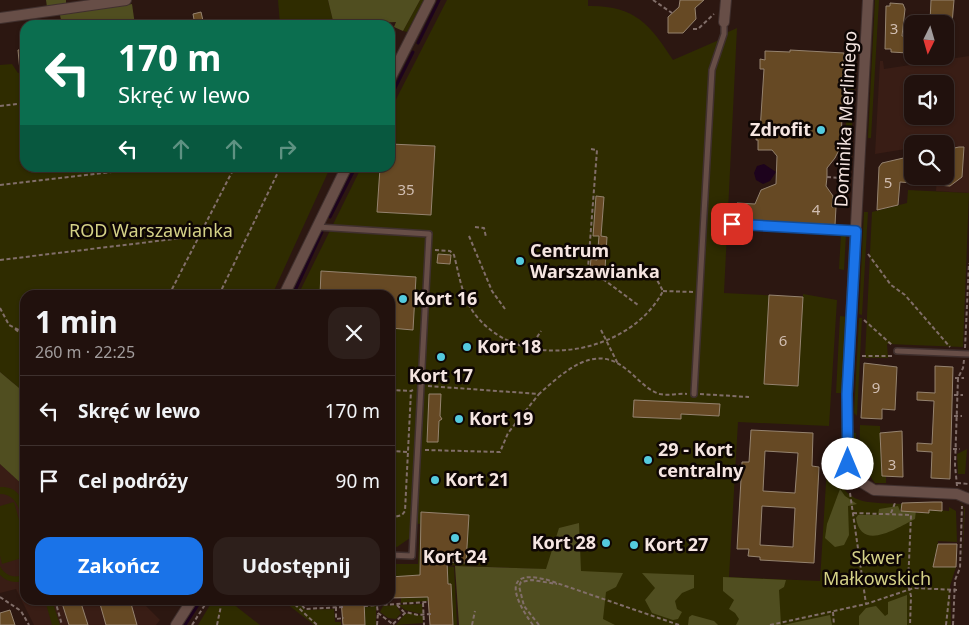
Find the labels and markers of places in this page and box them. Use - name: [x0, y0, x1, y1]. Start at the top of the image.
- place label: Zdrofit: [750, 117, 811, 141]
- marker: Zdrofit: [815, 124, 827, 136]
- pin: [711, 203, 753, 245]
- place label: Centrum Warszawianka: [530, 238, 660, 283]
- marker: Centrum Warszawianka: [514, 255, 526, 267]
- place label: Kort 16: [413, 286, 477, 310]
- marker: Kort 16: [397, 293, 409, 305]
- place label: Kort 18: [477, 334, 541, 358]
- marker: Kort 18: [461, 341, 473, 353]
- marker: Kort 17: [435, 351, 447, 363]
- place label: Kort 17: [409, 363, 473, 387]
- place label: Kort 19: [469, 406, 533, 430]
- marker: Kort 19: [453, 413, 465, 425]
- place label: 29 - Kort centralny: [658, 437, 744, 482]
- marker: 29 - Kort centralny: [642, 454, 654, 466]
- place label: Kort 21: [445, 467, 509, 491]
- marker: Kort 21: [429, 474, 441, 486]
- place label: Kort 28: [532, 530, 596, 554]
- marker: Kort 24: [449, 532, 461, 544]
- place label: Kort 27: [644, 532, 708, 556]
- marker: Kort 28: [600, 537, 612, 549]
- marker: Kort 27: [628, 539, 640, 551]
- place label: Kort 24: [423, 544, 487, 568]

